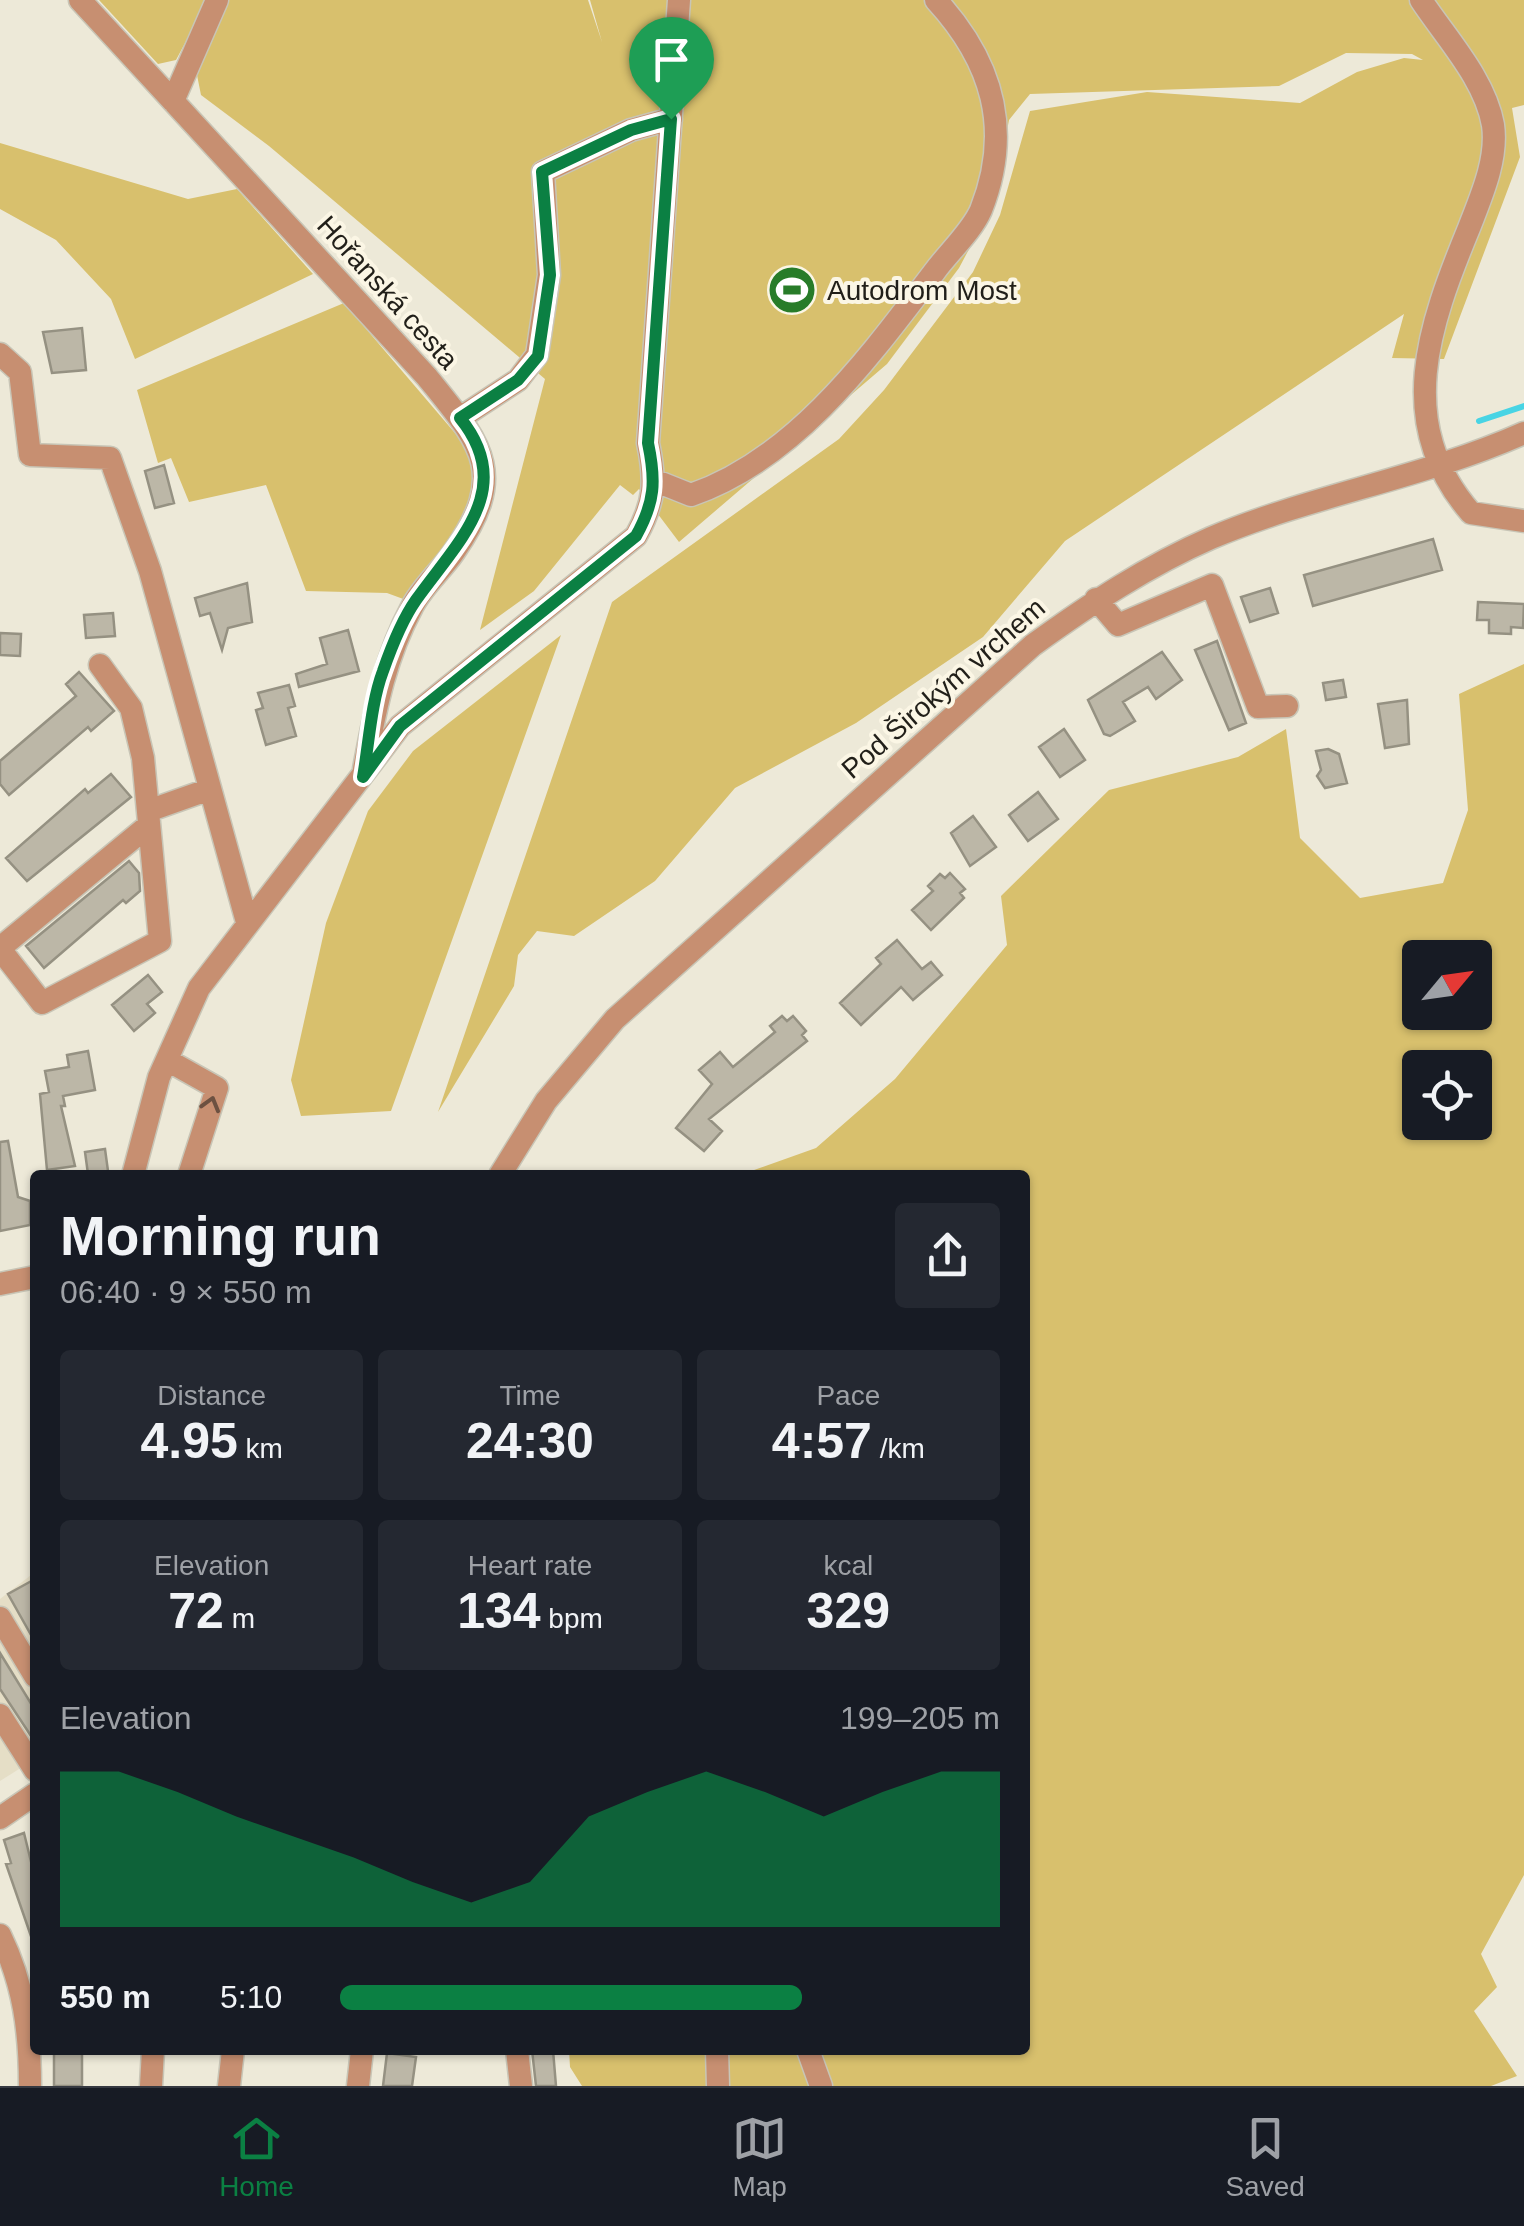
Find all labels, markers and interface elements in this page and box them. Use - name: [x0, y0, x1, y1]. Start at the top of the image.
- pin: [629, 17, 714, 120]
- icon: arrive: [644, 32, 699, 87]
- street label: Hořanská cesta: [311, 210, 465, 375]
- sports icon: Autodrom Most: [766, 264, 818, 316]
- place label: Autodrom Most: [827, 275, 1017, 306]
- street label: Pod Širokým vrchem: [836, 592, 1051, 785]
- north arrow: [1402, 940, 1492, 1030]
- map controls: [1402, 940, 1492, 1140]
- button: locate: [1402, 1050, 1492, 1140]
- one-way arrow: [199, 1097, 220, 1114]
- button: share: [895, 1203, 1000, 1308]
- text: Morning run: [60, 1205, 381, 1267]
- text: 06:40 · 9 × 550 m: [60, 1274, 312, 1310]
- text: Distance: [157, 1380, 266, 1411]
- text: Time: [499, 1380, 561, 1411]
- text: Pace: [816, 1380, 880, 1411]
- text: 4.95: [140, 1413, 238, 1469]
- text: 24:30: [466, 1413, 594, 1469]
- text: 4:57: [772, 1413, 872, 1469]
- text: km: [238, 1433, 283, 1464]
- text: /km: [872, 1433, 925, 1464]
- text: Elevation: [154, 1550, 269, 1581]
- text: Heart rate: [468, 1550, 592, 1581]
- text: kcal: [823, 1550, 873, 1581]
- text: 72: [168, 1583, 224, 1639]
- text: 134: [457, 1583, 541, 1639]
- text: 329: [807, 1583, 890, 1639]
- text: m: [224, 1603, 255, 1634]
- text: bpm: [541, 1603, 603, 1634]
- text: Elevation: [60, 1700, 192, 1736]
- text: 199–205 m: [840, 1700, 1000, 1736]
- text: 550 m: [60, 1979, 151, 2015]
- text: 5:10: [220, 1979, 282, 2015]
- tab: Home: [219, 2111, 294, 2203]
- tab: Map: [732, 2111, 787, 2203]
- tab: Saved: [1225, 2111, 1305, 2203]

